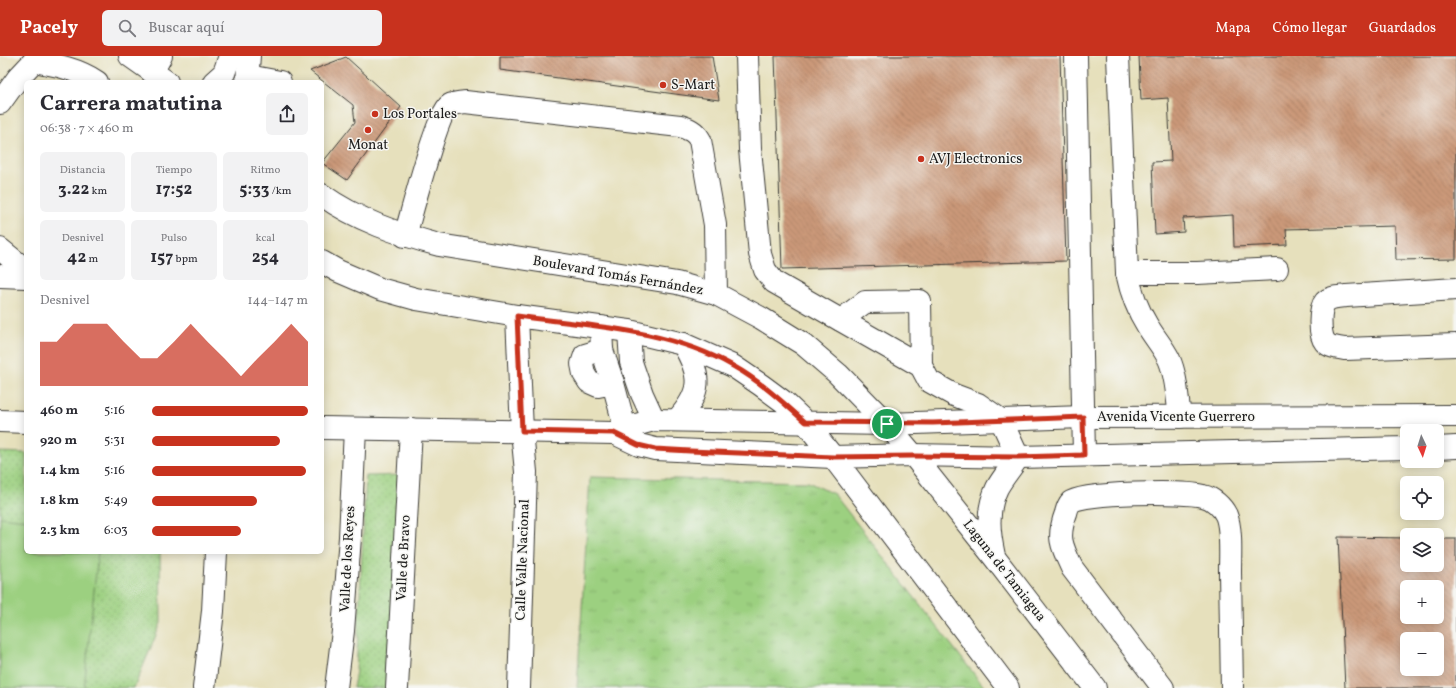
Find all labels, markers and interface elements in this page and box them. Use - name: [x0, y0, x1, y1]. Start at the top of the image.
- search box: [102, 10, 382, 46]
- text: Pacely: [20, 15, 78, 41]
- icon: search: [116, 17, 138, 39]
- text: Buscar aquí: [148, 18, 225, 39]
- text: Mapa: [1216, 19, 1251, 38]
- text: Cómo llegar: [1273, 19, 1347, 38]
- text: Guardados: [1369, 19, 1436, 38]
- place label: S-Mart: [671, 76, 715, 95]
- marker: S-Mart: [658, 80, 668, 90]
- text: Carrera matutina: [40, 89, 222, 120]
- button: share: [266, 93, 308, 135]
- place label: Los Portales: [383, 105, 457, 124]
- marker: Los Portales: [370, 109, 380, 119]
- text: 06:38 · 7 × 460 m: [40, 120, 133, 138]
- marker: Monat: [363, 125, 373, 135]
- place label: Monat: [348, 136, 388, 155]
- place label: AVJ Electronics: [929, 150, 1022, 169]
- marker: AVJ Electronics: [916, 154, 926, 164]
- text: Distancia: [60, 163, 106, 178]
- text: Tiempo: [156, 163, 192, 178]
- text: Ritmo: [250, 163, 280, 178]
- text: 3.22: [58, 178, 89, 201]
- text: 17:52: [156, 178, 192, 201]
- text: 5:33: [239, 178, 270, 201]
- text: km: [89, 184, 107, 199]
- text: /km: [270, 184, 291, 199]
- text: Desnivel: [62, 231, 104, 246]
- text: Pulso: [161, 231, 187, 246]
- text: kcal: [256, 231, 275, 246]
- text: 42: [67, 246, 86, 269]
- text: 157: [150, 246, 173, 269]
- text: 254: [252, 246, 279, 269]
- text: m: [86, 252, 98, 267]
- text: bpm: [173, 252, 198, 267]
- street label: Boulevard Tomás Fernández: [531, 252, 705, 300]
- text: Desnivel: [40, 292, 90, 310]
- text: 144–147 m: [247, 292, 308, 310]
- text: 460 m: [40, 402, 78, 420]
- text: 5:16: [104, 402, 125, 420]
- pin: [870, 407, 904, 441]
- street label: Avenida Vicente Guerrero: [1097, 408, 1255, 427]
- icon: arrive: [876, 413, 898, 435]
- north arrow: [1400, 424, 1444, 468]
- map controls: [1400, 424, 1444, 676]
- text: 920 m: [40, 432, 77, 450]
- text: 5:31: [104, 432, 125, 450]
- text: 1.4 km: [40, 462, 80, 480]
- text: 5:16: [104, 462, 125, 480]
- button: locate: [1400, 476, 1444, 520]
- text: 1.8 km: [40, 492, 79, 510]
- text: 5:49: [104, 492, 127, 510]
- street label: Calle Valle Nacional: [511, 499, 535, 621]
- street label: Valle de los Reyes: [336, 505, 360, 613]
- street label: Valle de Bravo: [392, 514, 416, 602]
- street label: Laguna de Tamiagua: [958, 516, 1050, 626]
- text: 2.3 km: [40, 522, 80, 540]
- text: 6:03: [104, 522, 128, 540]
- button: layers: [1400, 528, 1444, 572]
- button: +: [1400, 580, 1444, 624]
- button: −: [1400, 632, 1444, 676]

